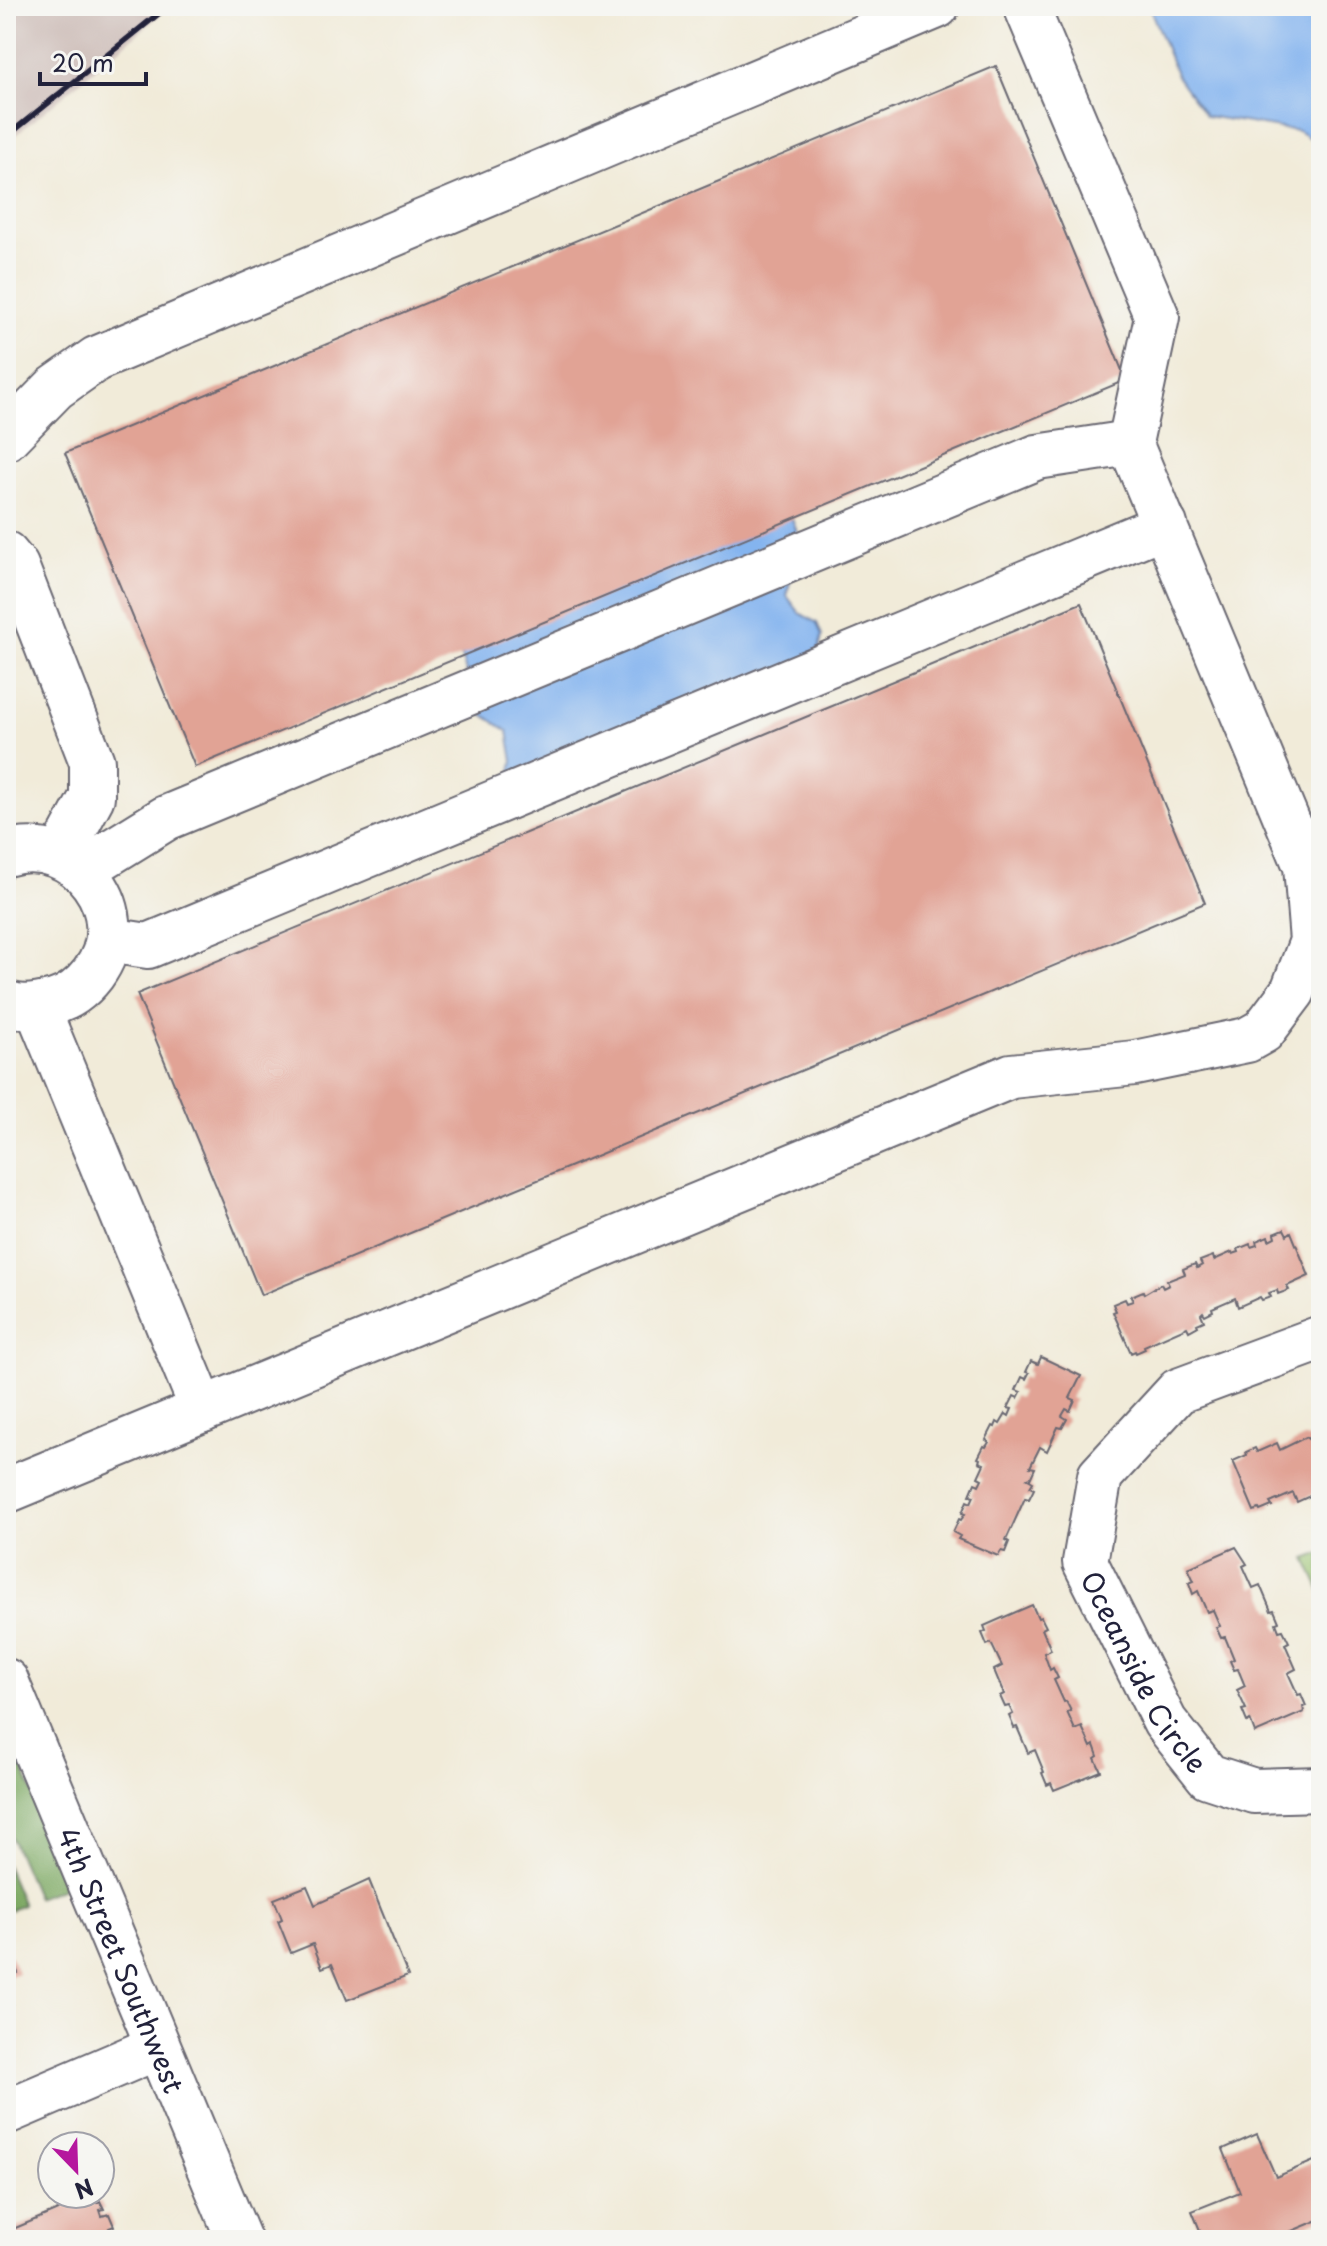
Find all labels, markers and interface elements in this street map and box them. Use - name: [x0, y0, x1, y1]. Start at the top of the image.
- scale bar: [40, 36, 146, 86]
- text: 20 m: [52, 44, 114, 80]
- street label: Oceanside Circle: [1071, 1563, 1219, 1782]
- street label: 4th Street Southwest: [48, 1820, 197, 2099]
- north arrow: [36, 2130, 116, 2210]
- text: N: [70, 2171, 99, 2208]

